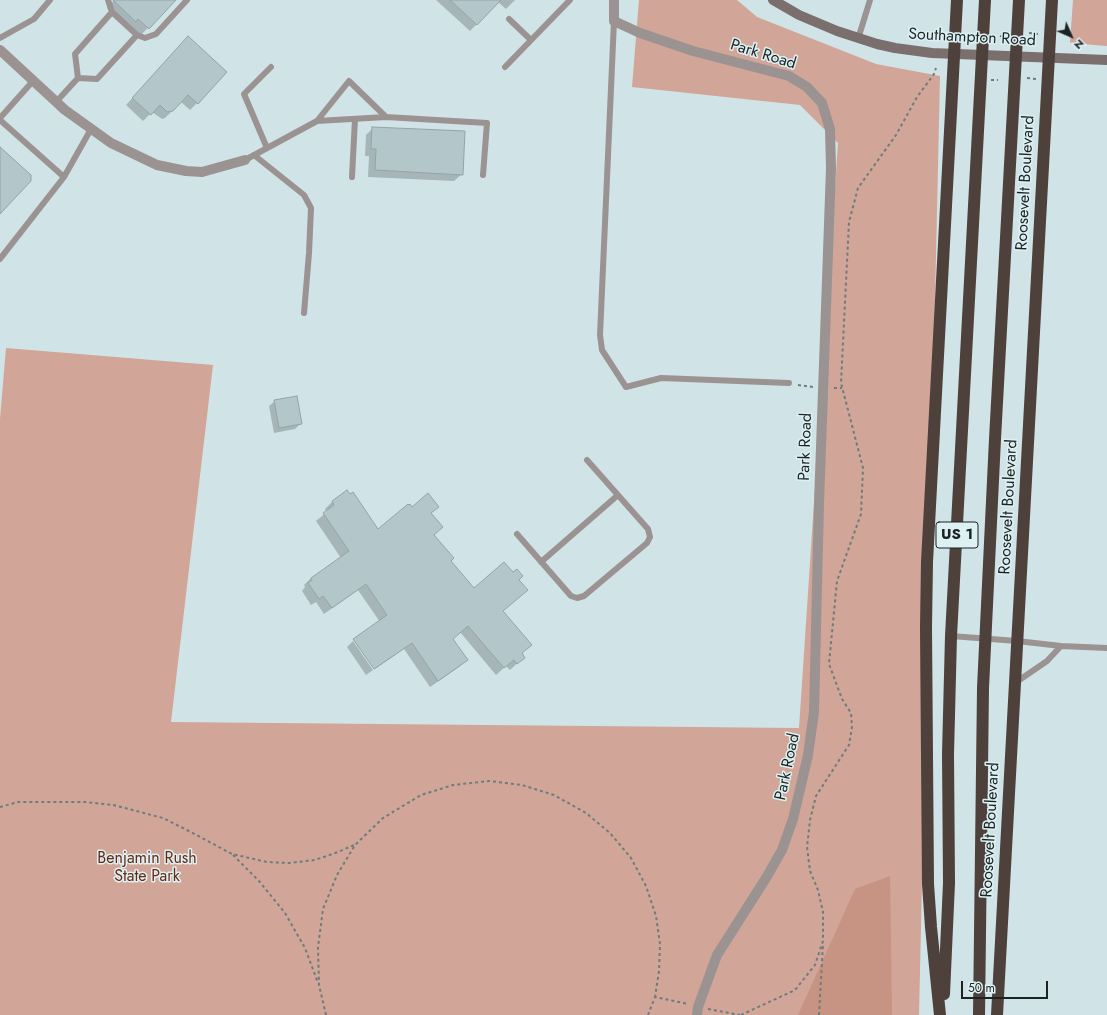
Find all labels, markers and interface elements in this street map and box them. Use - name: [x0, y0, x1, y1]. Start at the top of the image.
- north arrow: [1051, 16, 1091, 56]
- street label: Southampton Road: [908, 25, 1036, 51]
- street label: Park Road: [728, 36, 798, 74]
- text: N: [1071, 36, 1088, 53]
- street label: Roosevelt Boulevard: [1013, 115, 1039, 251]
- street label: Park Road: [795, 413, 817, 481]
- street label: Roosevelt Boulevard: [996, 439, 1022, 575]
- road number: US 1: [936, 522, 978, 548]
- street label: Park Road: [772, 732, 804, 802]
- street label: Roosevelt Boulevard: [978, 762, 1004, 898]
- park label: Benjamin Rush State Park: [97, 849, 197, 887]
- scale bar: [963, 973, 1050, 999]
- text: 50 m: [968, 979, 995, 997]

